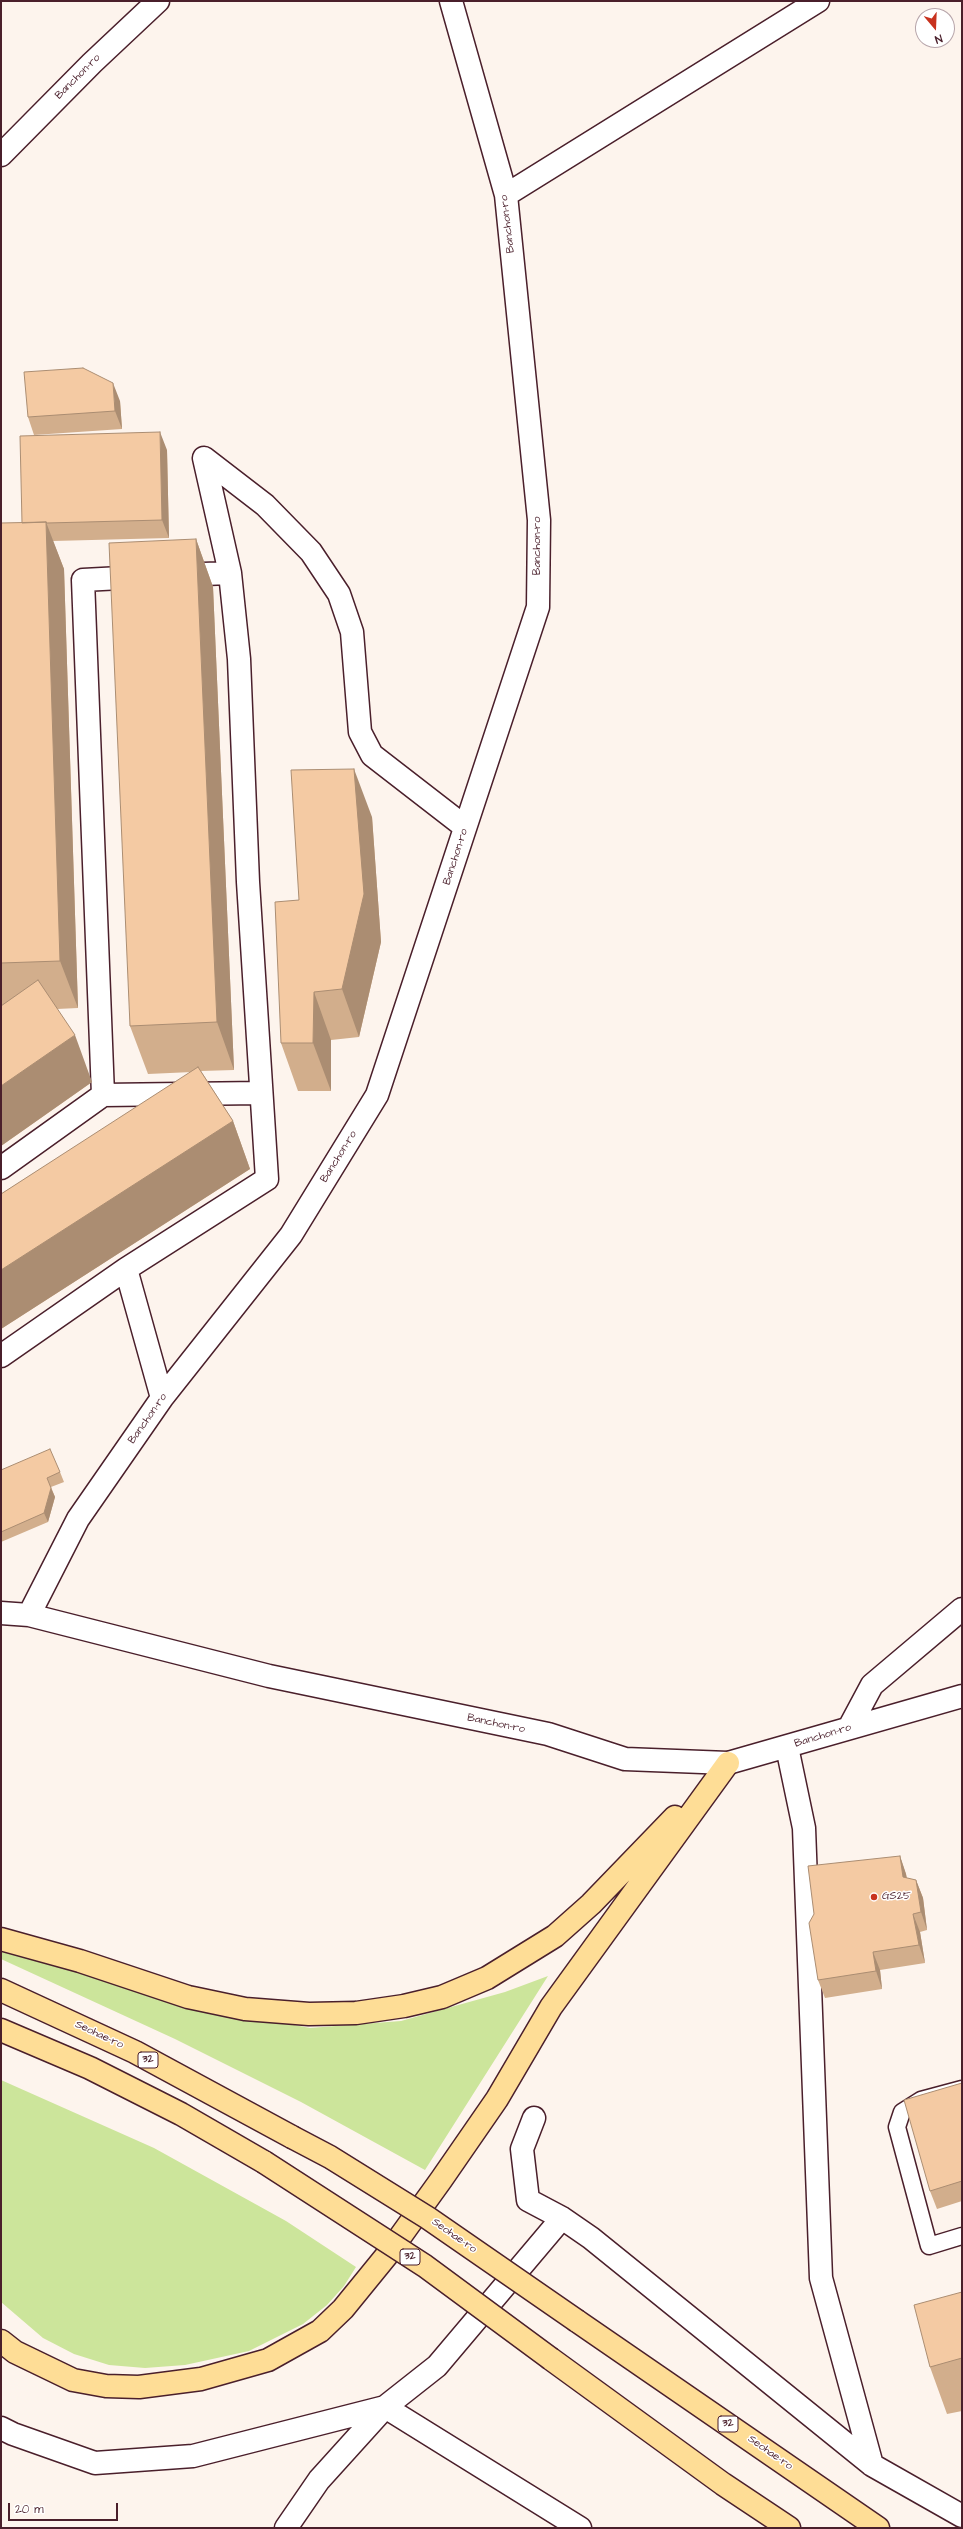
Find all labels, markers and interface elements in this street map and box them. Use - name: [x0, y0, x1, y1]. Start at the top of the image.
- north arrow: [915, 8, 955, 48]
- text: N: [933, 31, 944, 47]
- street label: Banchon-ro: [53, 52, 103, 102]
- street label: Banchon-ro: [498, 194, 518, 254]
- street label: Banchon-ro: [531, 517, 545, 575]
- street label: Banchon-ro: [441, 827, 471, 887]
- street label: Banchon-ro: [318, 1129, 360, 1185]
- street label: Banchon-ro: [126, 1391, 170, 1447]
- street label: Banchon-ro: [466, 1711, 526, 1737]
- street label: Banchon-ro: [793, 1721, 853, 1751]
- place label: GS25: [882, 1890, 911, 1904]
- marker: GS25: [869, 1892, 879, 1902]
- street label: Seohae-ro: [73, 2018, 125, 2052]
- road number: 32: [138, 2052, 158, 2068]
- street label: Seohae-ro: [429, 2216, 479, 2256]
- road number: 32: [400, 2249, 420, 2265]
- road number: 32: [718, 2416, 738, 2432]
- street label: Seohae-ro: [745, 2433, 795, 2473]
- scale bar: [10, 2495, 120, 2521]
- text: 20 m: [15, 2501, 44, 2518]

